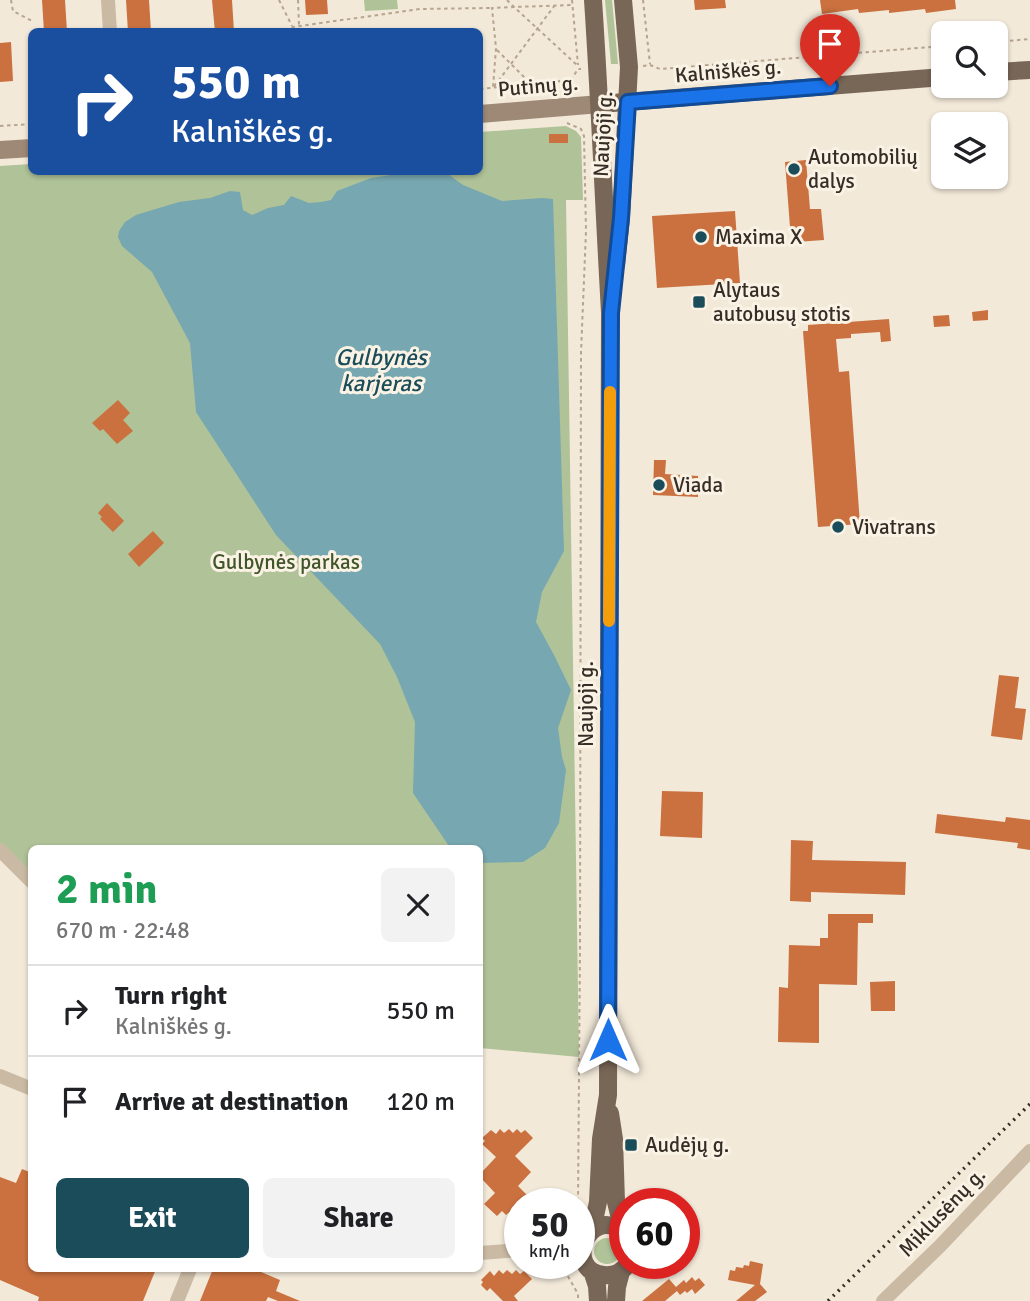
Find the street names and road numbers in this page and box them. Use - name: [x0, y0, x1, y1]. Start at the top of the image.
- street label: Kalniškės g.: [674, 53, 782, 89]
- street label: Putinų g.: [497, 70, 579, 102]
- street label: Naujoji g.: [588, 90, 618, 178]
- street label: Naujoji g.: [573, 661, 599, 747]
- street label: Miklusėnų g.: [893, 1162, 991, 1262]

